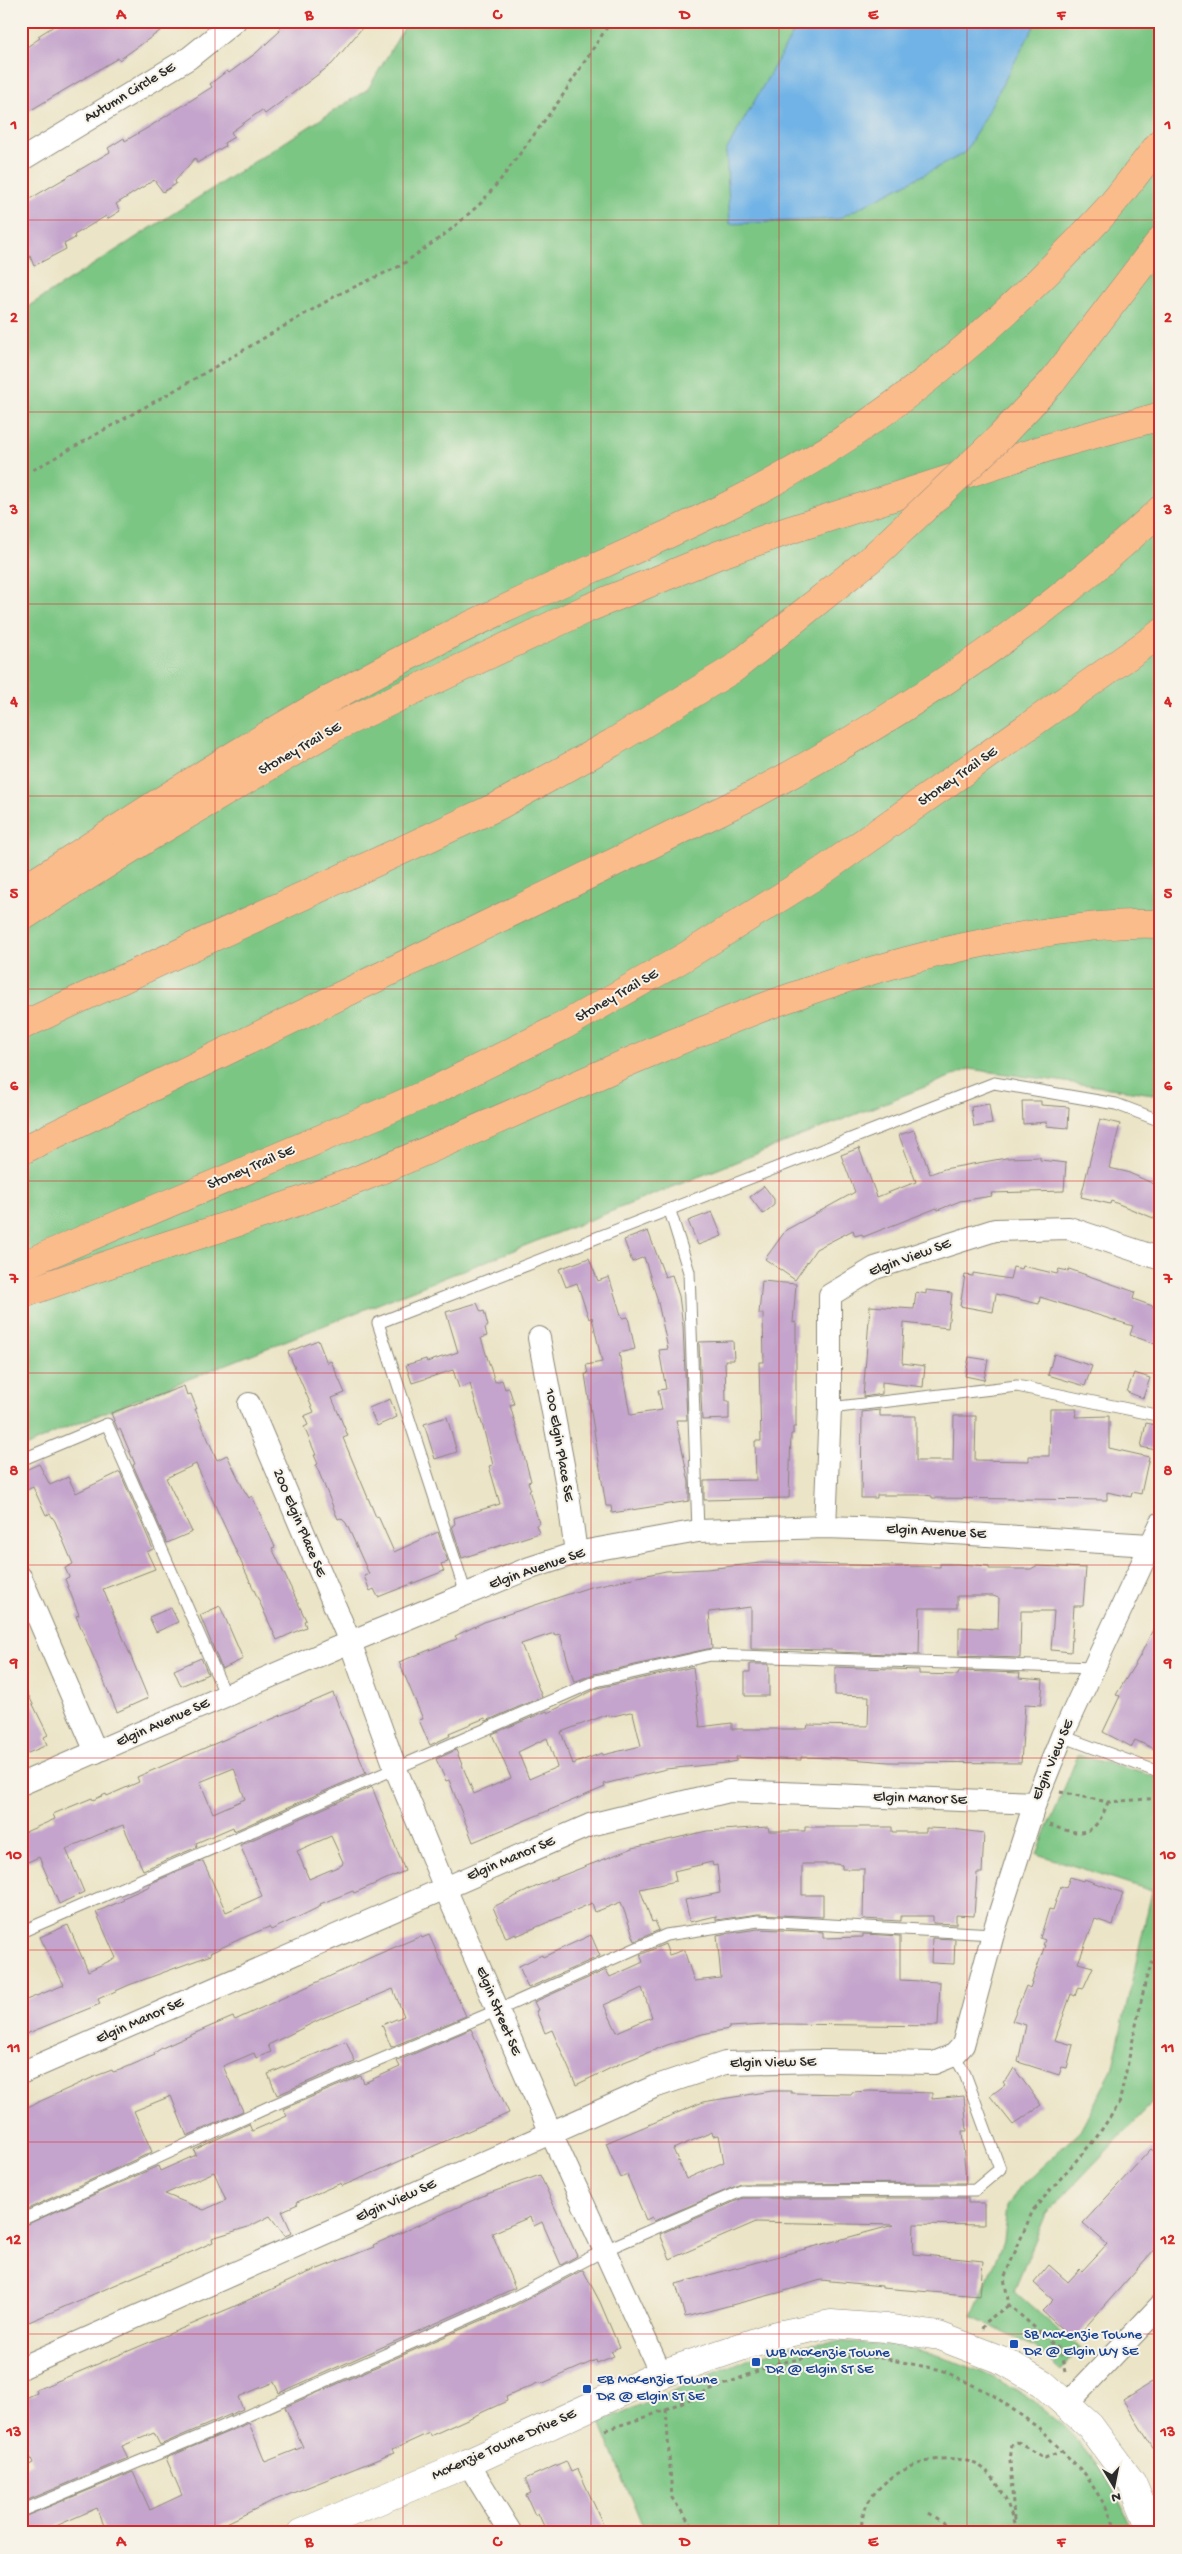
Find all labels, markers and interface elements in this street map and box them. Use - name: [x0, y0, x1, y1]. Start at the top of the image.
- text: A: [115, 7, 127, 26]
- text: B: [304, 7, 314, 26]
- text: C: [492, 7, 503, 26]
- text: D: [678, 7, 691, 26]
- text: E: [868, 7, 879, 26]
- text: F: [1056, 7, 1067, 26]
- street label: Autumn Circle SE: [81, 58, 179, 127]
- text: 1: [10, 117, 17, 136]
- text: 1: [1164, 117, 1171, 136]
- text: 2: [10, 310, 18, 329]
- text: 2: [1164, 310, 1172, 329]
- text: 3: [9, 502, 18, 521]
- text: 3: [1163, 502, 1172, 521]
- text: 4: [9, 694, 18, 713]
- text: 4: [1163, 694, 1172, 713]
- street label: Stoney Trail SE: [255, 718, 345, 780]
- street label: Stoney Trail SE: [915, 743, 1002, 811]
- text: 5: [10, 886, 19, 905]
- text: 5: [1164, 886, 1173, 905]
- street label: Stoney Trail SE: [572, 965, 662, 1027]
- text: 6: [10, 1078, 19, 1097]
- text: 6: [1164, 1078, 1173, 1097]
- street label: Stoney Trail SE: [205, 1141, 298, 1194]
- street label: Elgin View SE: [867, 1235, 954, 1281]
- text: 7: [9, 1271, 19, 1290]
- text: 7: [1163, 1271, 1173, 1290]
- street label: 100 Elgin Place SE: [540, 1386, 578, 1504]
- text: 8: [10, 1463, 19, 1482]
- text: 8: [1164, 1463, 1173, 1482]
- street label: 200 Elgin Place SE: [268, 1466, 330, 1580]
- street label: Elgin Avenue SE: [886, 1520, 987, 1544]
- street label: Elgin Avenue SE: [487, 1544, 588, 1594]
- text: 9: [9, 1655, 18, 1674]
- text: 9: [1163, 1655, 1172, 1674]
- street label: Elgin Avenue SE: [114, 1694, 213, 1752]
- street label: Elgin View SE: [1028, 1716, 1078, 1803]
- street label: Elgin Manor SE: [873, 1788, 968, 1810]
- street label: Elgin Manor SE: [464, 1832, 558, 1886]
- text: 10: [5, 1847, 22, 1866]
- text: 10: [1159, 1847, 1176, 1866]
- street label: Elgin Street SE: [471, 1964, 525, 2059]
- street label: Elgin Manor SE: [93, 1993, 187, 2048]
- text: 11: [7, 2040, 20, 2059]
- text: 11: [1161, 2040, 1174, 2059]
- street label: Elgin View SE: [730, 2053, 817, 2073]
- street label: Elgin View SE: [353, 2175, 440, 2227]
- text: 12: [6, 2232, 21, 2251]
- text: 12: [1160, 2232, 1175, 2251]
- place label: SB McKenzie Towne DR @ Elgin WY SE: [1023, 2326, 1142, 2361]
- marker: SB McKenzie Towne DR @ Elgin WY SE: [1008, 2338, 1020, 2350]
- place label: WB McKenzie Towne DR @ Elgin ST SE: [765, 2344, 890, 2379]
- marker: WB McKenzie Towne DR @ Elgin ST SE: [750, 2356, 762, 2368]
- place label: EB McKenzie Towne DR @ Elgin ST SE: [596, 2371, 718, 2406]
- marker: EB McKenzie Towne DR @ Elgin ST SE: [581, 2383, 593, 2395]
- street label: McKenzie Towne Drive SE: [429, 2405, 579, 2485]
- text: 13: [6, 2424, 21, 2443]
- text: 13: [1160, 2424, 1175, 2443]
- north arrow: [1090, 2462, 1140, 2512]
- text: N: [1110, 2487, 1122, 2506]
- text: A: [115, 2534, 127, 2553]
- text: B: [304, 2534, 314, 2553]
- text: C: [492, 2534, 503, 2553]
- text: D: [678, 2534, 691, 2553]
- text: E: [868, 2534, 879, 2553]
- text: F: [1056, 2534, 1067, 2553]

